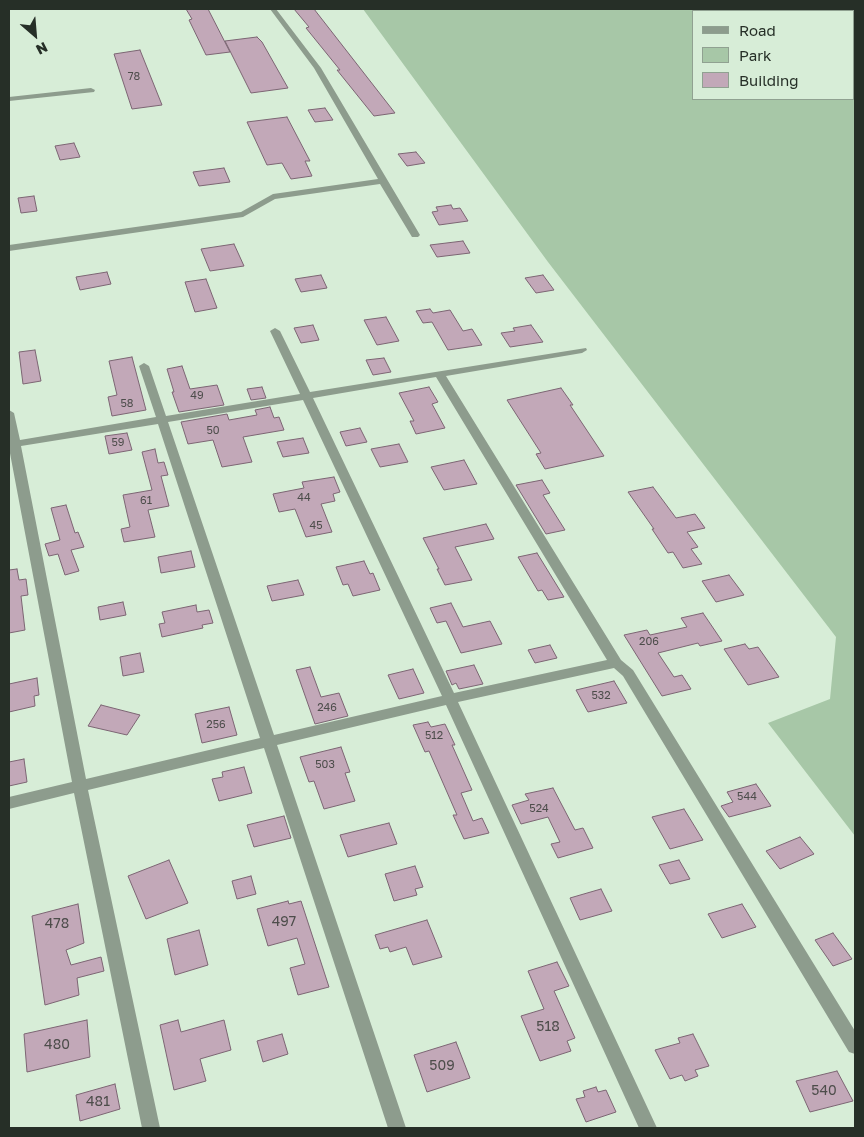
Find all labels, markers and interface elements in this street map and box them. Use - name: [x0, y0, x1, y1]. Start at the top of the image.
- north arrow: [10, 10, 60, 60]
- legend: [692, 10, 854, 100]
- text: Road: [739, 21, 776, 39]
- text: N: [33, 39, 51, 59]
- text: Park: [739, 46, 771, 64]
- house number: 78: [128, 70, 140, 84]
- text: Building: [739, 71, 799, 89]
- house number: 49: [190, 389, 204, 403]
- house number: 58: [120, 397, 134, 411]
- house number: 50: [206, 424, 220, 438]
- house number: 59: [111, 436, 125, 450]
- house number: 44: [297, 491, 311, 505]
- house number: 61: [140, 494, 152, 508]
- house number: 45: [309, 519, 323, 533]
- house number: 206: [639, 635, 659, 649]
- house number: 532: [591, 689, 611, 703]
- house number: 246: [317, 701, 337, 715]
- house number: 256: [206, 718, 226, 732]
- house number: 512: [425, 729, 443, 743]
- house number: 503: [315, 758, 335, 772]
- house number: 544: [737, 790, 757, 804]
- house number: 524: [529, 802, 549, 816]
- house number: 497: [272, 914, 296, 930]
- house number: 478: [45, 916, 69, 932]
- house number: 518: [536, 1019, 560, 1035]
- house number: 480: [44, 1037, 70, 1053]
- house number: 509: [429, 1058, 455, 1074]
- house number: 540: [811, 1083, 837, 1099]
- house number: 481: [86, 1094, 110, 1110]

